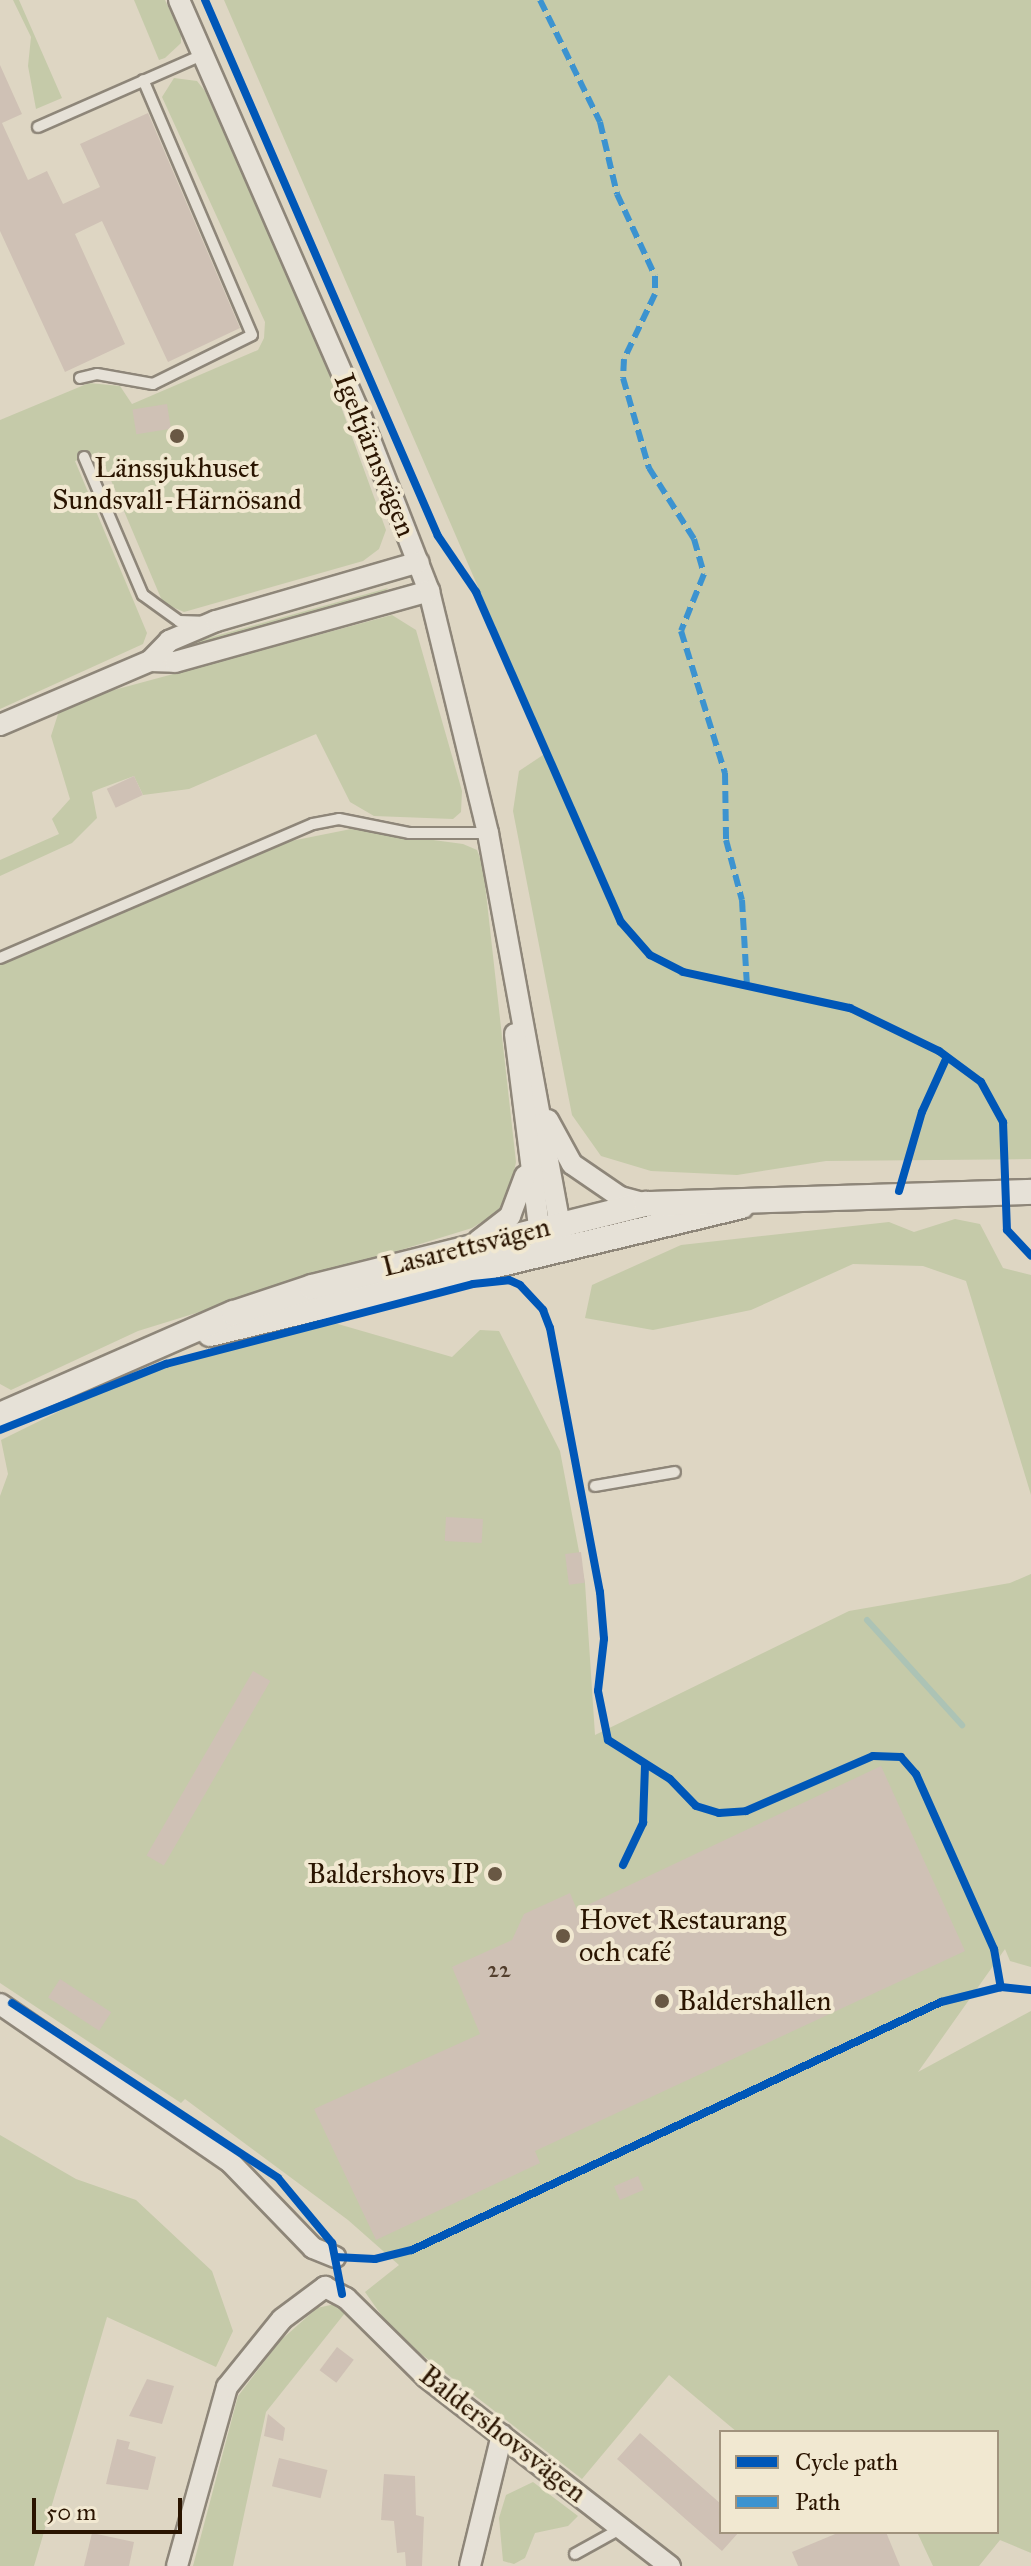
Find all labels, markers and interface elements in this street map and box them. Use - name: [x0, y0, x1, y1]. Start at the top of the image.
- street label: Igeltjärnsvägen: [327, 368, 423, 542]
- marker: Länssjukhuset Sundsvall-Härnösand: [166, 425, 188, 447]
- place label: Länssjukhuset Sundsvall-Härnösand: [52, 451, 302, 517]
- street label: Lasarettsvägen: [379, 1210, 553, 1284]
- place label: Baldershovs IP: [307, 1857, 479, 1891]
- marker: Baldershovs IP: [486, 1865, 504, 1883]
- place label: Hovet Restaurang och café: [579, 1903, 786, 1969]
- marker: Hovet Restaurang och café: [554, 1927, 572, 1945]
- house number: 22: [487, 1956, 511, 1984]
- place label: Baldershallen: [678, 1984, 832, 2018]
- marker: Baldershallen: [653, 1992, 671, 2010]
- street label: Baldershovsvägen: [413, 2358, 593, 2510]
- legend: [719, 2430, 999, 2534]
- text: Cycle path: [795, 2447, 898, 2477]
- scale bar: [36, 2482, 186, 2532]
- text: Path: [795, 2487, 840, 2517]
- text: 50 m: [46, 2497, 96, 2527]

